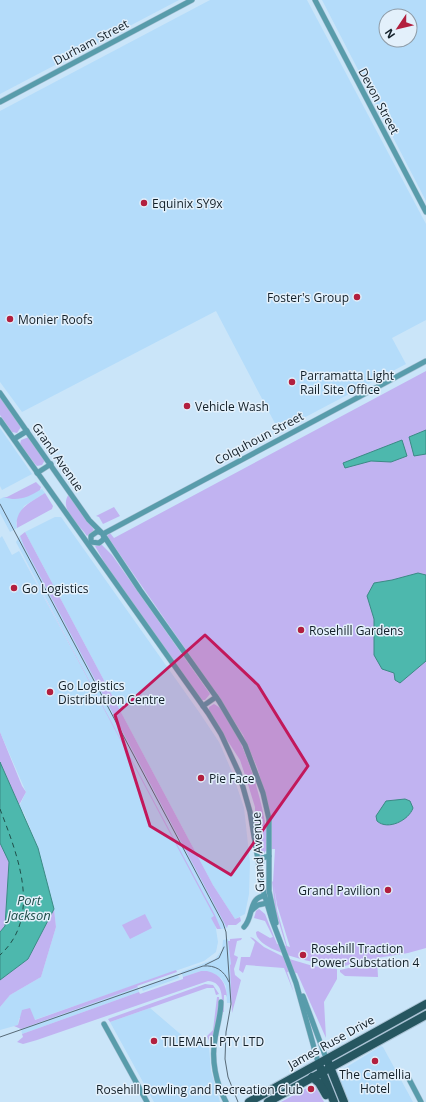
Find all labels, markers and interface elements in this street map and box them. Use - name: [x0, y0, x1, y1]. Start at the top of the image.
- north arrow: [378, 8, 418, 48]
- street label: Durham Street: [50, 15, 132, 69]
- text: N: [381, 26, 398, 42]
- street label: Devon Street: [354, 65, 404, 137]
- place label: Equinix SY9x: [152, 195, 223, 212]
- marker: Equinix SY9x: [139, 198, 149, 208]
- place label: Foster's Group: [267, 289, 349, 306]
- marker: Foster's Group: [352, 292, 362, 302]
- place label: Monier Roofs: [18, 311, 93, 328]
- marker: Monier Roofs: [5, 314, 15, 324]
- place label: Parramatta Light Rail Site Office: [300, 367, 394, 398]
- marker: Parramatta Light Rail Site Office: [287, 377, 297, 387]
- place label: Vehicle Wash: [195, 398, 269, 415]
- marker: Vehicle Wash: [182, 401, 192, 411]
- street label: Colquhoun Street: [212, 407, 306, 469]
- street label: Grand Avenue: [28, 419, 88, 495]
- place label: Go Logistics: [22, 580, 89, 597]
- marker: Go Logistics: [9, 583, 19, 593]
- place label: Rosehill Gardens: [309, 622, 403, 639]
- marker: Rosehill Gardens: [296, 625, 306, 635]
- place label: Go Logistics Distribution Centre: [58, 677, 165, 708]
- marker: Go Logistics Distribution Centre: [45, 687, 55, 697]
- place label: Pie Face: [209, 770, 255, 787]
- marker: Pie Face: [196, 773, 206, 783]
- street label: Grand Avenue: [247, 811, 269, 892]
- place label: Grand Pavilion: [298, 882, 380, 899]
- marker: Grand Pavilion: [383, 885, 393, 895]
- water label: Port Jackson: [4, 891, 51, 924]
- place label: Rosehill Traction Power Substation 4: [311, 940, 419, 971]
- marker: Rosehill Traction Power Substation 4: [298, 950, 308, 960]
- street label: James Ruse Drive: [284, 1011, 377, 1073]
- place label: TILEMALL PTY LTD: [162, 1033, 264, 1050]
- marker: TILEMALL PTY LTD: [149, 1036, 159, 1046]
- marker: The Camellia Hotel: [370, 1056, 380, 1066]
- place label: The Camellia Hotel: [339, 1066, 411, 1097]
- place label: Rosehill Bowling and Recreation Club: [96, 1081, 303, 1098]
- marker: Rosehill Bowling and Recreation Club: [306, 1084, 316, 1094]

